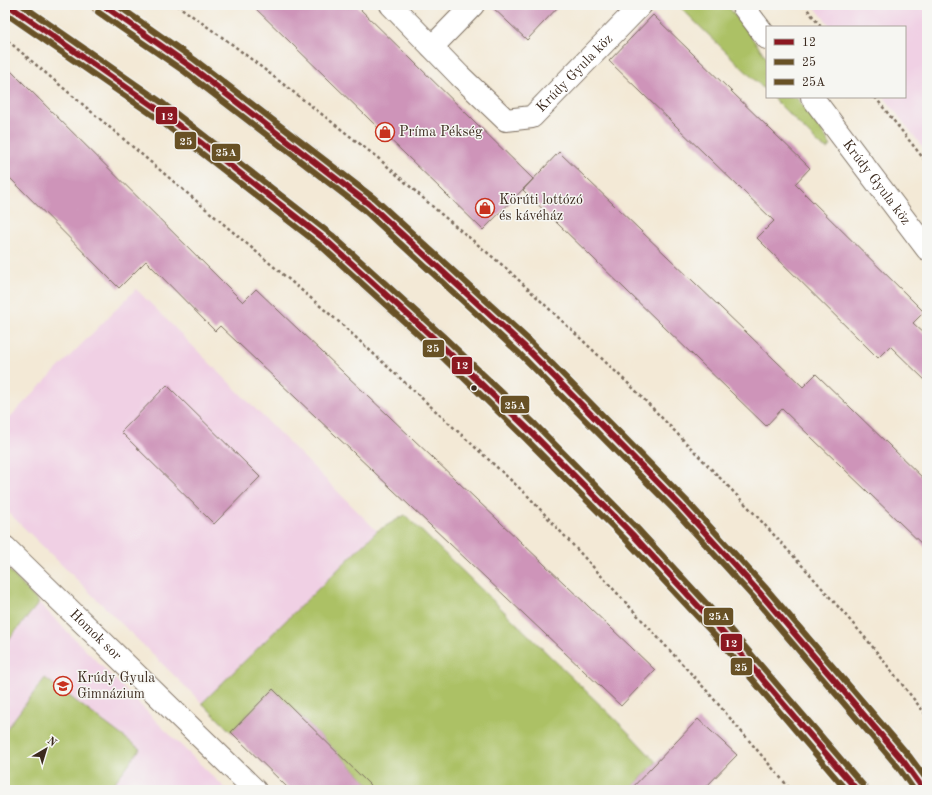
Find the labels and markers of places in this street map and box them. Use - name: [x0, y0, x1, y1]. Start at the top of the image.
- shop icon: Príma Pékség: [374, 121, 396, 143]
- place label: Príma Pékség: [399, 125, 483, 139]
- place label: Körúti lottózó és kávéház: [499, 193, 583, 223]
- shop icon: Körúti lottózó és kávéház: [474, 197, 496, 219]
- unlabelled marker: [469, 383, 479, 393]
- place label: Krúdy Gyula Gimnázium: [77, 671, 155, 701]
- school or university icon: Krúdy Gyula Gimnázium: [52, 675, 74, 697]

